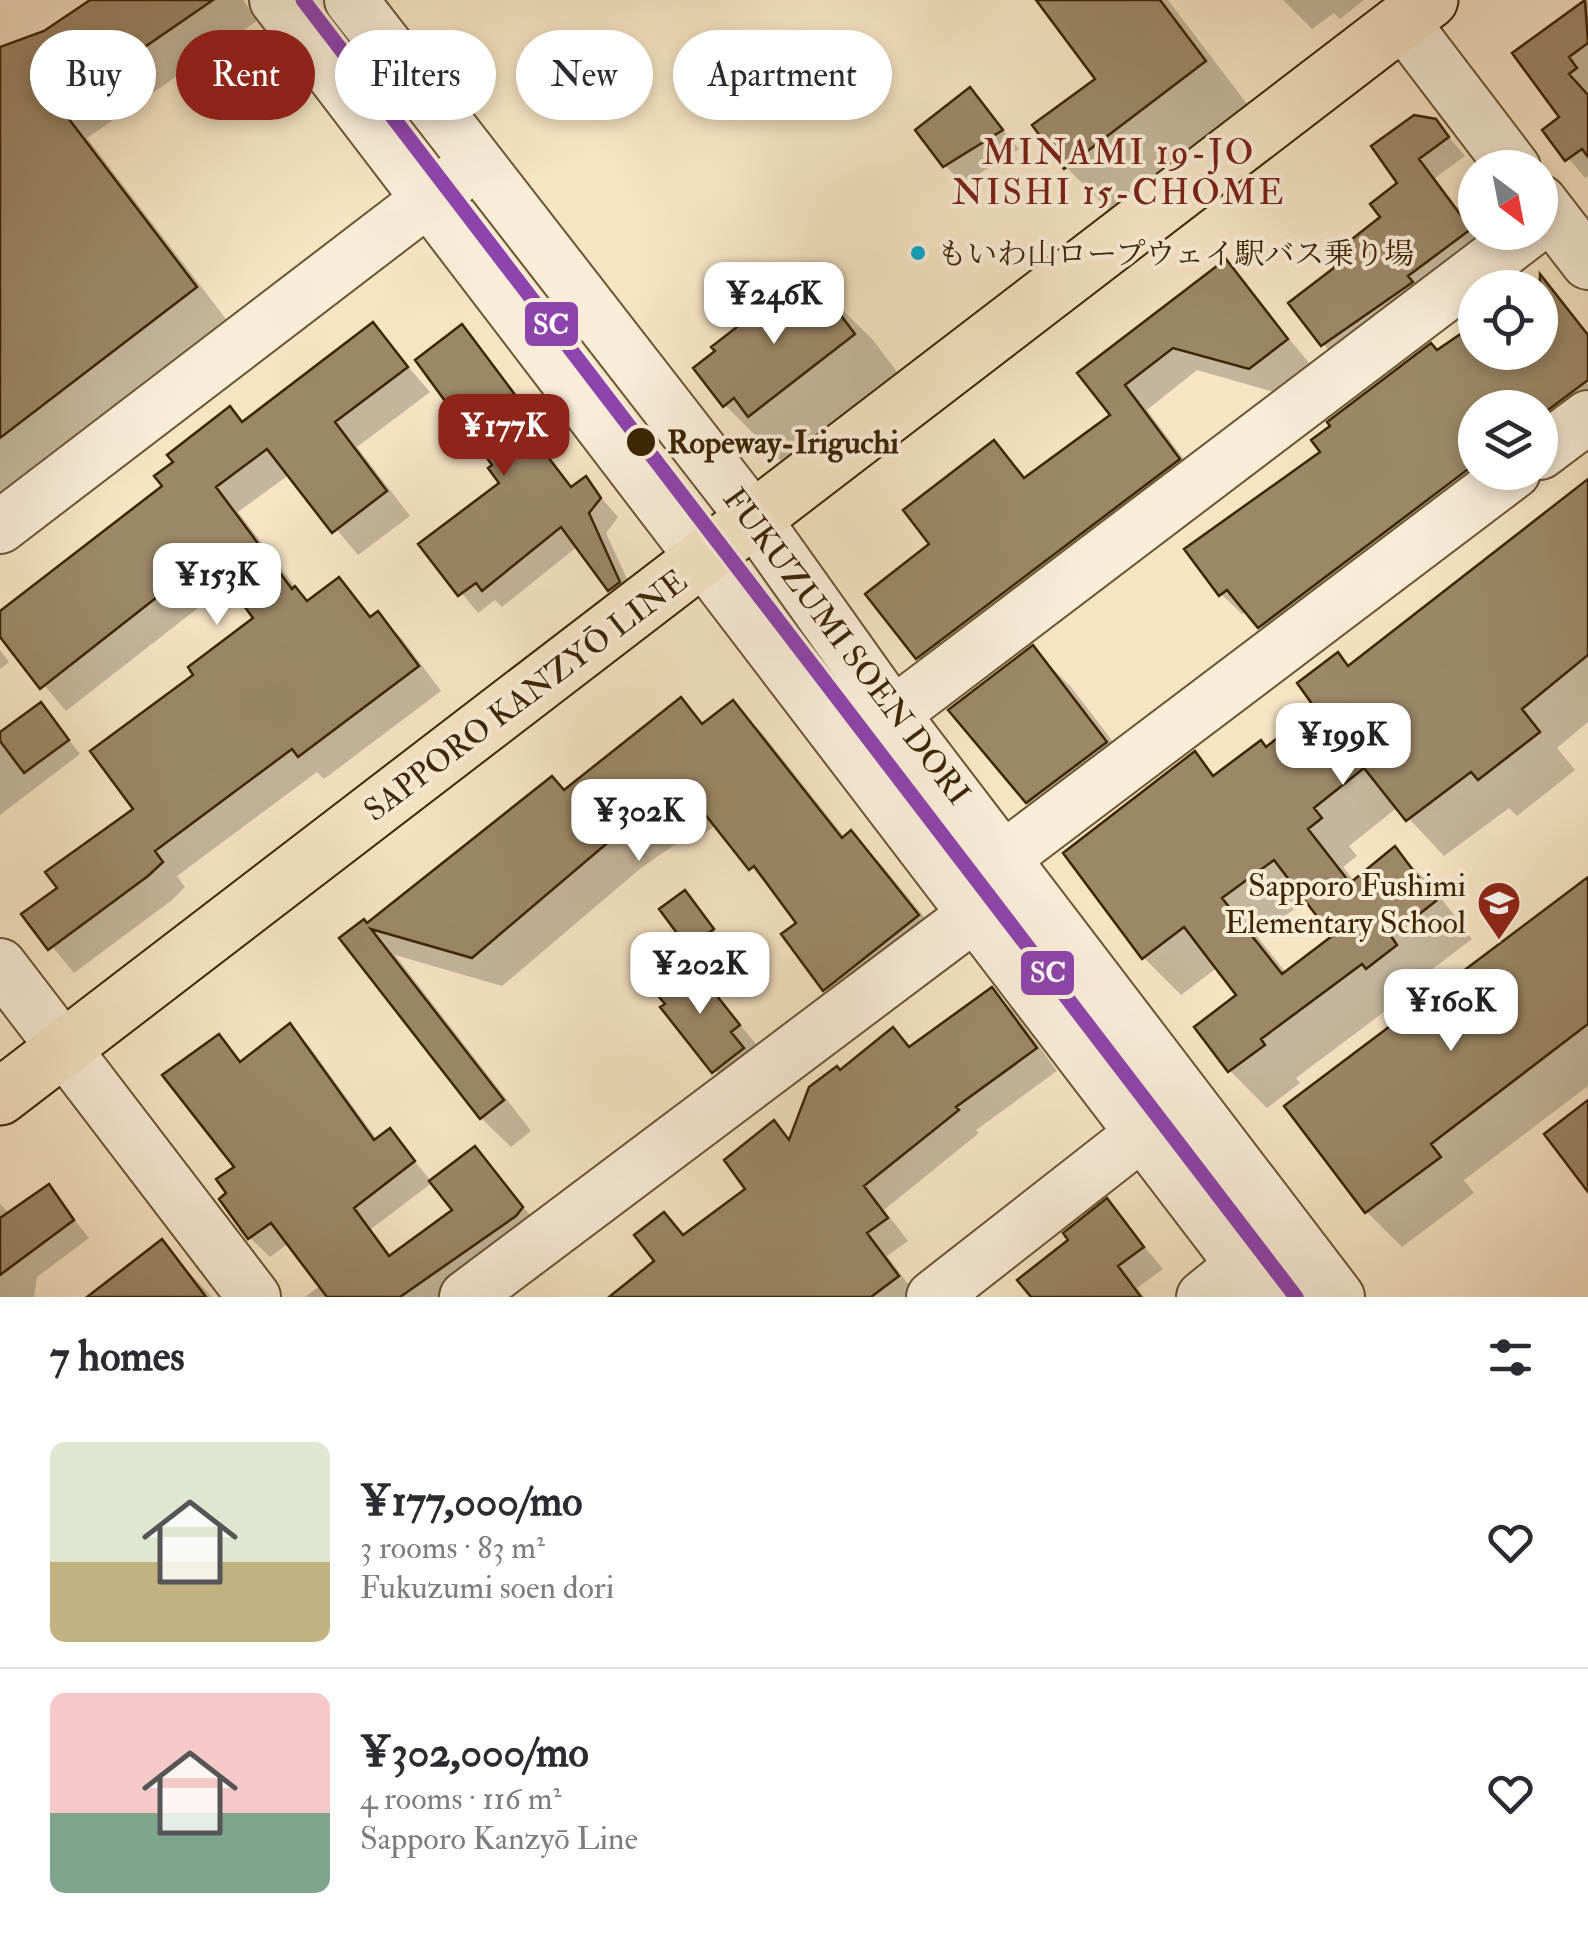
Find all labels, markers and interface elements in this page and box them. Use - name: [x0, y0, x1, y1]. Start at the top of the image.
- chip: Buy: [30, 30, 156, 120]
- chip: Rent: [176, 30, 315, 120]
- chip: Filters: [335, 30, 496, 120]
- chip: New: [516, 30, 653, 120]
- chip: Apartment: [673, 30, 892, 120]
- district label: MINAMI 19-JO NISHI 15-CHOME: [952, 131, 1286, 215]
- north arrow: [1458, 150, 1558, 250]
- map controls: [1458, 150, 1558, 490]
- place label: もいわ山ロープウェイ駅バス乗り場: [937, 236, 1414, 273]
- marker: もいわ山ロープウェイ駅バス乗り場: [908, 243, 928, 263]
- pin: ¥246K: [704, 262, 844, 347]
- button: locate: [1458, 270, 1558, 370]
- text: ¥246K: [726, 274, 822, 314]
- line badge: SC: [523, 300, 580, 348]
- text: SC: [533, 308, 569, 343]
- button: layers: [1458, 390, 1558, 490]
- pin: ¥177K: [434, 394, 574, 479]
- text: ¥177K: [460, 406, 548, 446]
- place label: Ropeway-Iriguchi: [667, 423, 899, 463]
- marker: Ropeway-Iriguchi: [624, 425, 658, 459]
- street label: FUKUZUMI SOEN DORI: [714, 480, 978, 813]
- pin: ¥153K: [147, 543, 287, 628]
- text: ¥153K: [175, 555, 259, 595]
- street label: SAPPORO KANZYŌ LINE: [356, 561, 695, 830]
- pin: ¥199K: [1273, 703, 1413, 788]
- text: ¥199K: [1298, 715, 1388, 755]
- pin: ¥302K: [569, 779, 709, 864]
- text: ¥302K: [593, 791, 685, 831]
- place label: Sapporo Fushimi Elementary School: [1224, 866, 1466, 943]
- school or university icon: Sapporo Fushimi Elementary School: [1476, 880, 1522, 941]
- pin: ¥202K: [630, 932, 770, 1017]
- text: ¥202K: [652, 944, 748, 984]
- line badge: SC: [1019, 949, 1076, 997]
- text: SC: [1030, 956, 1066, 991]
- pin: ¥160K: [1381, 969, 1521, 1054]
- text: ¥160K: [1406, 981, 1496, 1021]
- icon: filters: [1483, 1330, 1538, 1385]
- text: 7 homes: [50, 1331, 185, 1383]
- text: ¥177,000/mo: [360, 1476, 582, 1528]
- icon: home: [130, 1482, 250, 1602]
- icon: heart: [1483, 1515, 1538, 1570]
- text: 3 rooms · 83 m²: [360, 1528, 545, 1568]
- text: Fukuzumi soen dori: [360, 1568, 614, 1608]
- text: ¥302,000/mo: [360, 1727, 589, 1779]
- icon: home: [130, 1733, 250, 1853]
- icon: heart: [1483, 1766, 1538, 1821]
- text: 4 rooms · 116 m²: [360, 1779, 562, 1819]
- text: Sapporo Kanzyō Line: [360, 1819, 638, 1859]

